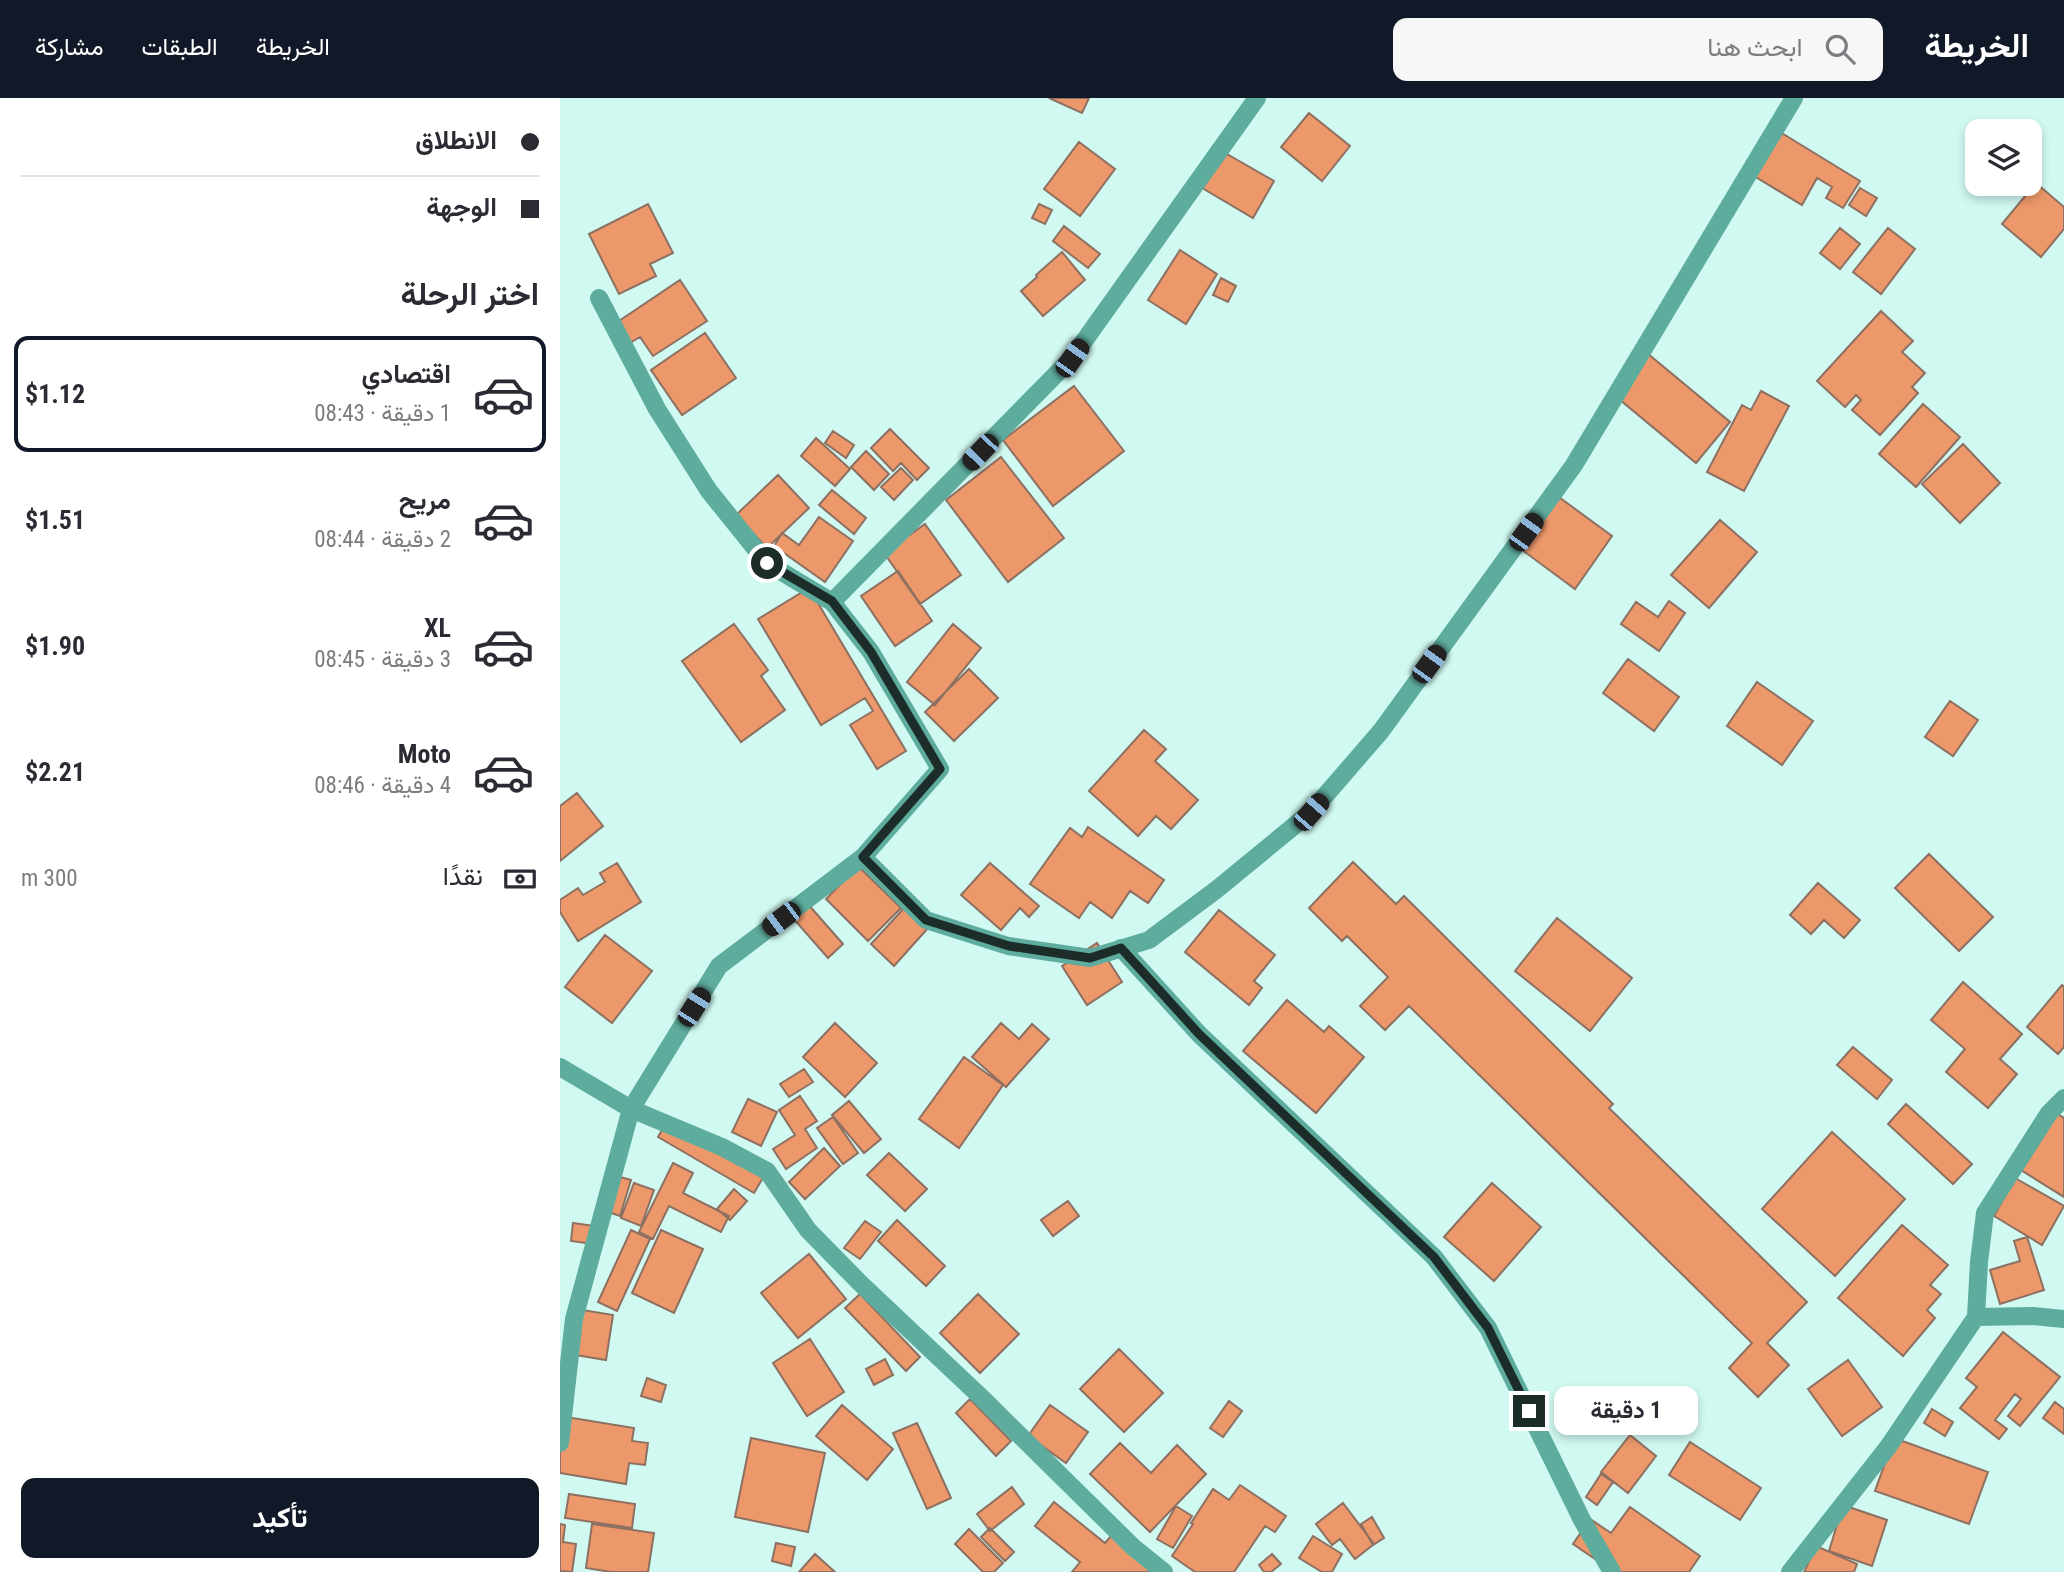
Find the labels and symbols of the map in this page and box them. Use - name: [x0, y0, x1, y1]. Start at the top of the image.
- car: [1052, 335, 1093, 381]
- car: [958, 430, 1003, 474]
- car: [1506, 509, 1547, 555]
- route start: [751, 547, 783, 579]
- car: [1409, 641, 1450, 687]
- car: [1290, 789, 1333, 835]
- car: [758, 898, 805, 940]
- car: [674, 984, 715, 1030]
- callout: 1 دقيقة: [1553, 1386, 1697, 1436]
- route end: [1513, 1395, 1545, 1427]

